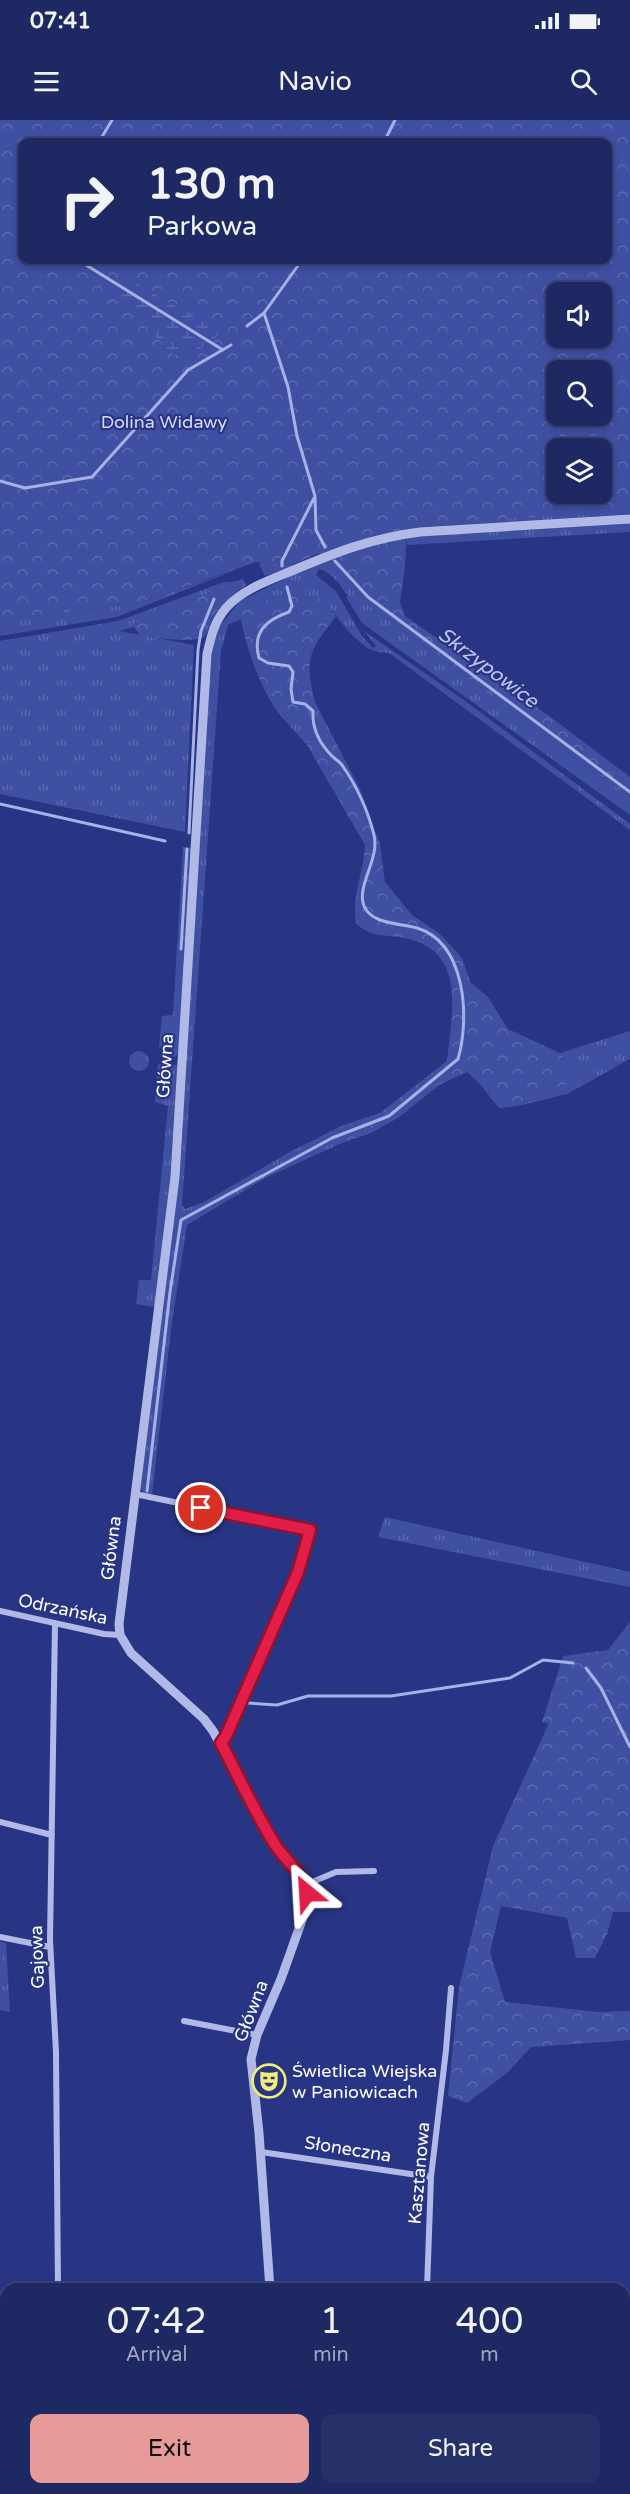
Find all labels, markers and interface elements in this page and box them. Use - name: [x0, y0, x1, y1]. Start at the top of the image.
- text: 07:41: [30, 8, 91, 34]
- icon: menu: [30, 65, 63, 98]
- text: Navio: [278, 65, 352, 98]
- icon: search: [567, 65, 600, 98]
- text: 130 m: [147, 159, 276, 210]
- icon: right: [48, 162, 126, 240]
- text: Parkowa: [147, 210, 257, 243]
- map controls: [546, 282, 612, 504]
- button: sound: [546, 282, 612, 348]
- button: search: [546, 360, 612, 426]
- park label: Dolina Widawy: [101, 411, 228, 433]
- button: layers: [546, 438, 612, 504]
- water label: Skrzypowice: [433, 623, 544, 714]
- street label: Główna: [152, 1033, 178, 1099]
- pin: [175, 1482, 226, 1533]
- icon: arrive: [184, 1491, 217, 1524]
- street label: Główna: [96, 1515, 126, 1581]
- street label: Odrzańska: [16, 1589, 110, 1629]
- position arrow: [275, 1861, 339, 1925]
- street label: Gajowa: [25, 1925, 49, 1989]
- street label: Główna: [229, 1977, 273, 2045]
- place label: Świetlica Wiejska w Paniowicach: [292, 2060, 437, 2103]
- theatre icon: Świetlica Wiejska w Paniowicach: [251, 2063, 287, 2099]
- street label: Kasztanowa: [404, 2121, 434, 2225]
- street label: Słoneczna: [303, 2131, 393, 2167]
- text: 07:42: [107, 2300, 207, 2343]
- text: 1: [320, 2300, 342, 2343]
- text: 400: [455, 2300, 523, 2343]
- text: Arrival: [126, 2343, 188, 2367]
- text: min: [313, 2343, 349, 2367]
- text: m: [480, 2343, 499, 2367]
- button: Exit: [30, 2414, 309, 2483]
- button: Share: [321, 2414, 600, 2483]

